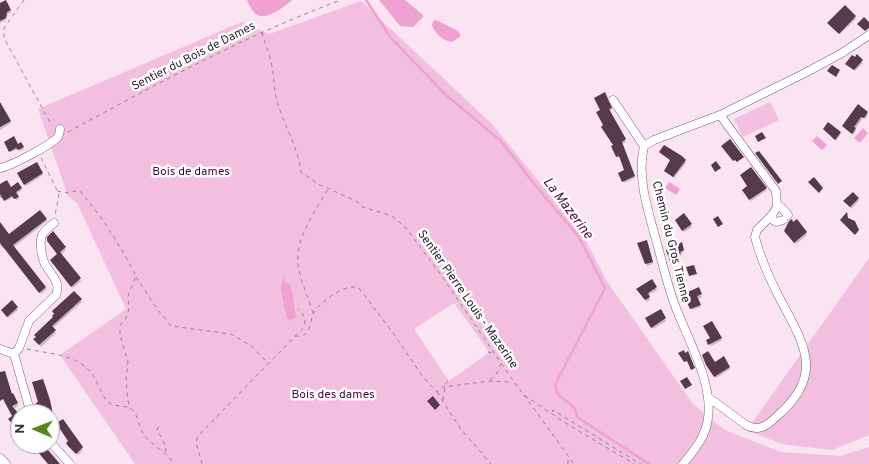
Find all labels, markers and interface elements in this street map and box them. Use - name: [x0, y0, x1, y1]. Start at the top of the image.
- street label: Sentier du Bois de Dames: [130, 20, 258, 94]
- park label: Bois de dames: [152, 166, 230, 180]
- water label: La Mazerine: [538, 175, 596, 243]
- street label: Chemin du Gros Tienne: [648, 180, 692, 304]
- street label: Sentier Pierre Louis - Mazerine: [414, 228, 520, 372]
- park label: Bois des dames: [291, 389, 375, 403]
- north arrow: [10, 404, 60, 454]
- text: N: [12, 424, 29, 434]

